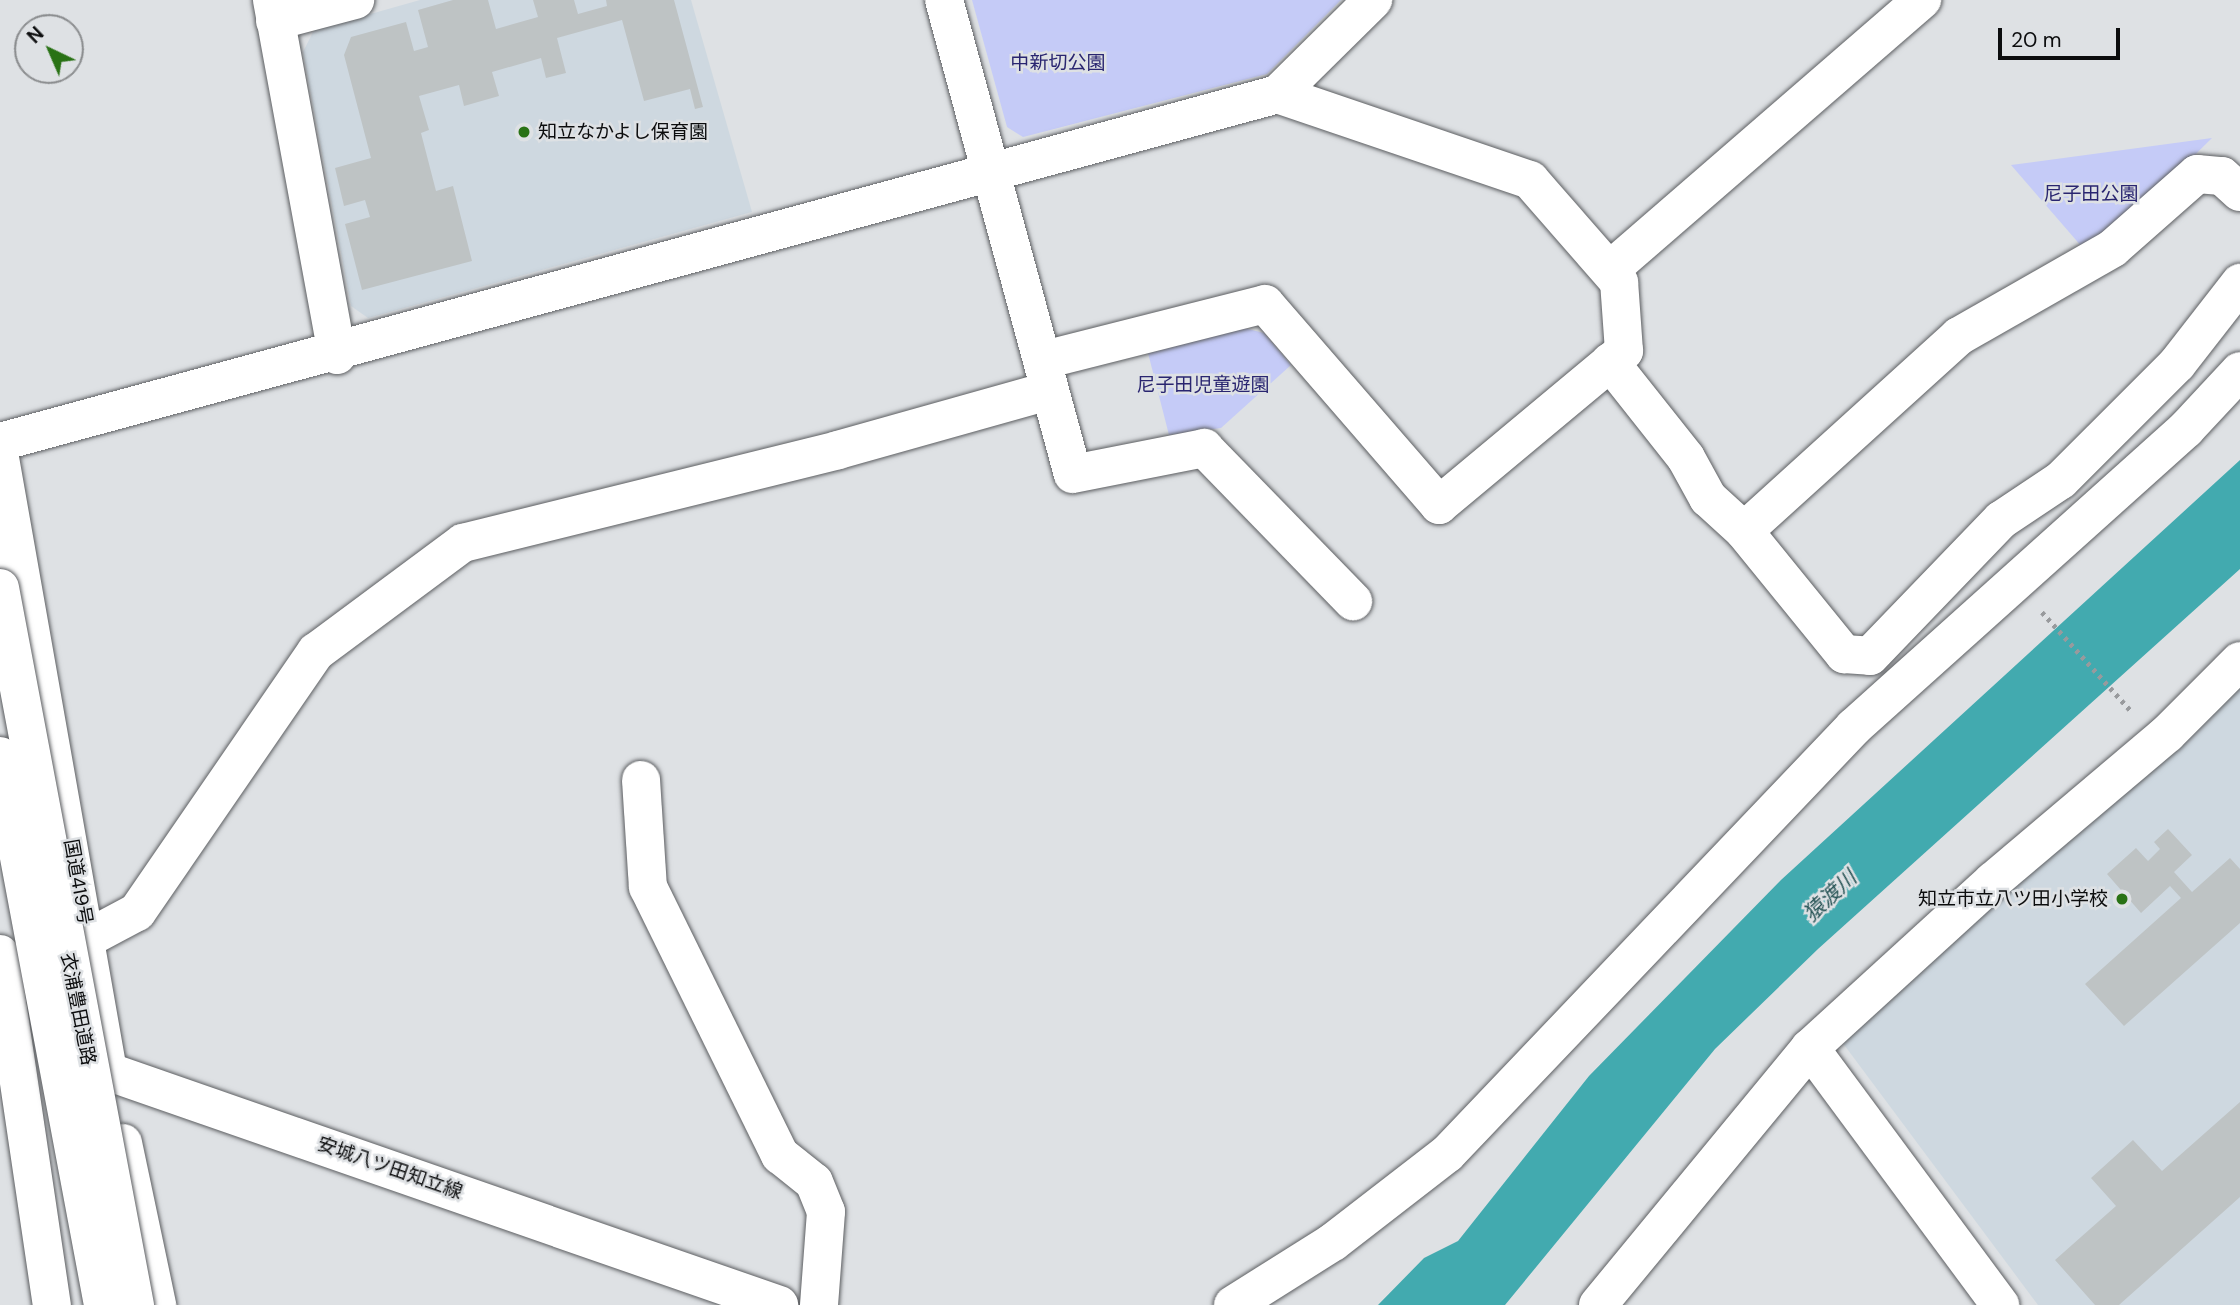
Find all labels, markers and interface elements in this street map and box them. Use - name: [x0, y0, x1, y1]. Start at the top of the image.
- north arrow: [14, 14, 84, 84]
- scale bar: [2002, 14, 2124, 58]
- text: N: [22, 21, 49, 49]
- text: 20 m: [2011, 26, 2062, 54]
- park label: 中新切公園: [1011, 52, 1105, 74]
- place label: 知立なかよし保育園: [538, 121, 709, 143]
- marker: 知立なかよし保育園: [516, 124, 532, 140]
- park label: 尼子田公園: [2044, 183, 2138, 205]
- park label: 尼子田児童遊園: [1137, 374, 1269, 396]
- street label: 国道419号: [59, 837, 97, 927]
- water label: 猿渡川: [1798, 865, 1862, 927]
- place label: 知立市立八ツ田小学校: [1918, 888, 2108, 910]
- marker: 知立市立八ツ田小学校: [2114, 891, 2130, 907]
- street label: 衣浦豊田道路: [56, 951, 100, 1067]
- street label: 安城八ツ田知立線: [314, 1132, 466, 1204]

